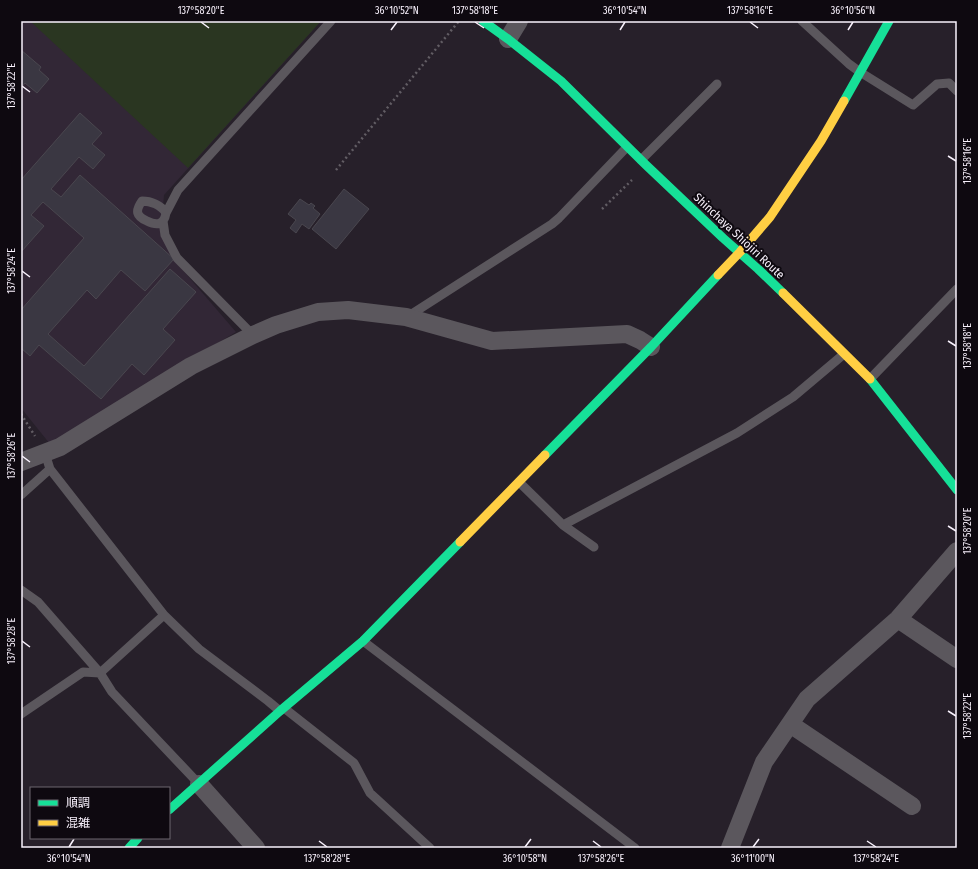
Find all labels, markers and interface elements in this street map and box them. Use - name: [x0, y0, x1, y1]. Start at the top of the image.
- text: 137°58'20"E: [178, 5, 225, 17]
- text: 36°10'52"N: [375, 5, 419, 17]
- text: 137°58'18"E: [452, 5, 498, 17]
- text: 36°10'54"N: [603, 5, 647, 17]
- text: 137°58'16"E: [727, 5, 773, 17]
- text: 36°10'56"N: [831, 5, 875, 17]
- text: 137°58'22"E: [6, 63, 18, 109]
- text: 137°58'16"E: [962, 138, 974, 184]
- street label: Shinchaya Shiojiri Route: [691, 190, 787, 282]
- text: 137°58'24"E: [6, 248, 18, 294]
- text: 137°58'18"E: [962, 323, 974, 369]
- text: 137°58'26"E: [6, 433, 18, 479]
- text: 137°58'20"E: [962, 507, 974, 554]
- text: 137°58'28"E: [6, 617, 18, 664]
- text: 137°58'22"E: [962, 693, 974, 739]
- legend: [30, 787, 170, 839]
- text: 順調: [66, 796, 90, 810]
- text: 混雑: [66, 816, 90, 830]
- text: 36°10'54"N: [47, 853, 91, 865]
- text: 137°58'28"E: [304, 853, 351, 865]
- text: 36°10'58"N: [503, 853, 547, 865]
- text: 137°58'26"E: [578, 853, 624, 865]
- text: 36°11'00"N: [731, 853, 775, 865]
- text: 137°58'24"E: [853, 853, 899, 865]

